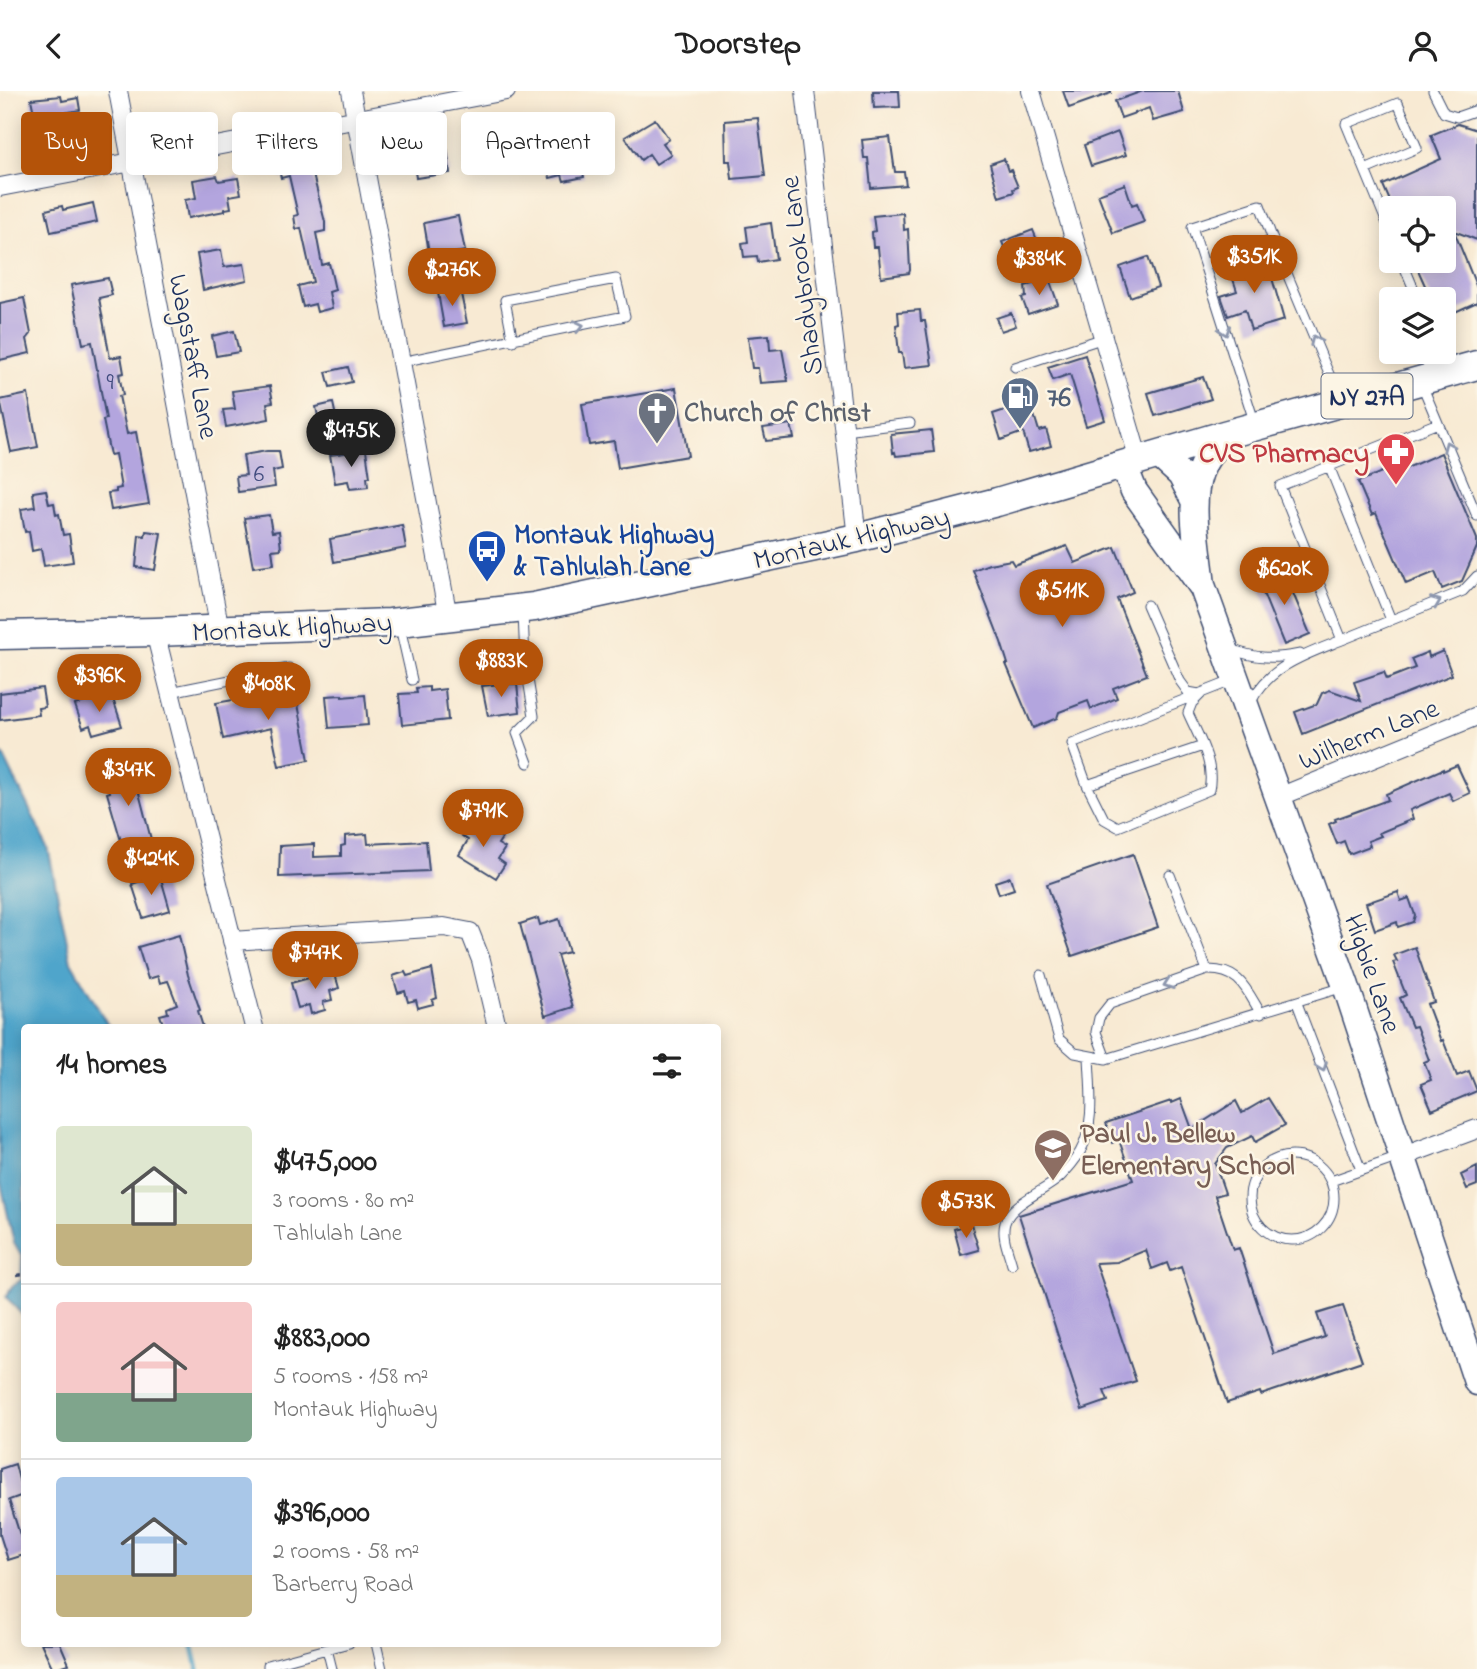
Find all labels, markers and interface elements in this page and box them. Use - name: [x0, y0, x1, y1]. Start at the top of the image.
- text: Doorstep: [676, 22, 801, 69]
- icon: back: [35, 27, 73, 65]
- icon: person: [1404, 27, 1442, 65]
- chip: Buy: [21, 112, 112, 175]
- chip: Rent: [126, 112, 218, 175]
- chip: Filters: [232, 112, 342, 175]
- chip: New: [356, 112, 447, 175]
- chip: Apartment: [461, 112, 615, 175]
- street label: Shadybrook Lane: [771, 173, 836, 378]
- map controls: [1379, 196, 1456, 364]
- button: locate: [1379, 196, 1456, 273]
- pin: $351K: [1205, 235, 1303, 295]
- pin: $384K: [990, 237, 1088, 297]
- text: $351K: [1226, 241, 1282, 274]
- text: $384K: [1013, 243, 1065, 276]
- pin: $276K: [403, 249, 501, 308]
- text: $276K: [424, 254, 480, 287]
- street label: Wagstaff Lane: [155, 271, 228, 443]
- button: layers: [1379, 287, 1456, 364]
- one-way arrow: [573, 320, 585, 335]
- one-way arrow: [1217, 325, 1232, 337]
- one-way arrow: [1309, 334, 1323, 346]
- house number: 9: [106, 366, 114, 401]
- road number: NY 27A: [1322, 373, 1412, 419]
- fuel station icon: 76: [999, 375, 1041, 430]
- place label: 76: [1047, 379, 1072, 420]
- church icon: Church of Christ: [636, 390, 678, 445]
- place label: Church of Christ: [684, 394, 871, 435]
- pin: $475K: [302, 409, 400, 469]
- text: $475K: [322, 415, 380, 448]
- pharmacy icon: CVS Pharmacy: [1375, 431, 1417, 486]
- place label: CVS Pharmacy: [1199, 435, 1369, 476]
- one-way arrow: [1442, 441, 1456, 454]
- house number: 6: [254, 458, 265, 493]
- street label: Montauk Highway: [750, 498, 954, 583]
- place label: Montauk Highway & Tahlulah Lane: [513, 516, 714, 589]
- bus stop icon: Montauk Highway & Tahlulah Lane: [466, 528, 508, 583]
- pin: $620K: [1235, 547, 1333, 607]
- text: $620K: [1256, 553, 1312, 586]
- pin: $511K: [1013, 569, 1111, 629]
- text: $511K: [1036, 575, 1088, 608]
- one-way arrow: [1430, 596, 1442, 610]
- street label: Montauk Highway: [191, 604, 393, 655]
- pin: $883K: [452, 639, 550, 699]
- text: $883K: [475, 645, 527, 678]
- pin: $396K: [50, 655, 148, 714]
- text: $396K: [73, 660, 125, 693]
- pin: $408K: [219, 663, 317, 722]
- text: $408K: [241, 668, 295, 701]
- street label: Wilherm Lane: [1293, 689, 1446, 783]
- pin: $347K: [79, 749, 177, 808]
- text: $347K: [101, 754, 155, 787]
- pin: $791K: [434, 789, 532, 849]
- text: $791K: [459, 795, 507, 828]
- pin: $424K: [102, 837, 200, 897]
- text: $424K: [123, 843, 179, 876]
- street label: Higbie Lane: [1331, 909, 1410, 1040]
- pin: $747K: [266, 932, 364, 991]
- text: $747K: [288, 937, 342, 970]
- one-way arrow: [1162, 976, 1174, 990]
- text: 14 homes: [56, 1044, 167, 1088]
- icon: filters: [648, 1047, 686, 1085]
- one-way arrow: [1313, 1060, 1327, 1072]
- place label: Paul J. Bellew Elementary School: [1080, 1115, 1295, 1188]
- school or university icon: Paul J. Bellew Elementary School: [1032, 1127, 1074, 1182]
- text: $475,000: [273, 1141, 377, 1185]
- icon: home: [112, 1154, 196, 1238]
- pin: $573K: [917, 1181, 1015, 1240]
- text: 3 rooms · 80 m²: [273, 1185, 414, 1218]
- text: $573K: [937, 1186, 995, 1219]
- text: Tahlulah Lane: [273, 1218, 402, 1251]
- text: $883,000: [273, 1317, 370, 1361]
- icon: home: [112, 1330, 196, 1414]
- text: 5 rooms · 158 m²: [273, 1361, 428, 1394]
- text: Montauk Highway: [273, 1394, 437, 1427]
- text: $396,000: [273, 1492, 370, 1536]
- icon: home: [112, 1505, 196, 1589]
- text: 2 rooms · 58 m²: [273, 1536, 419, 1569]
- text: Barberry Road: [273, 1569, 413, 1602]

